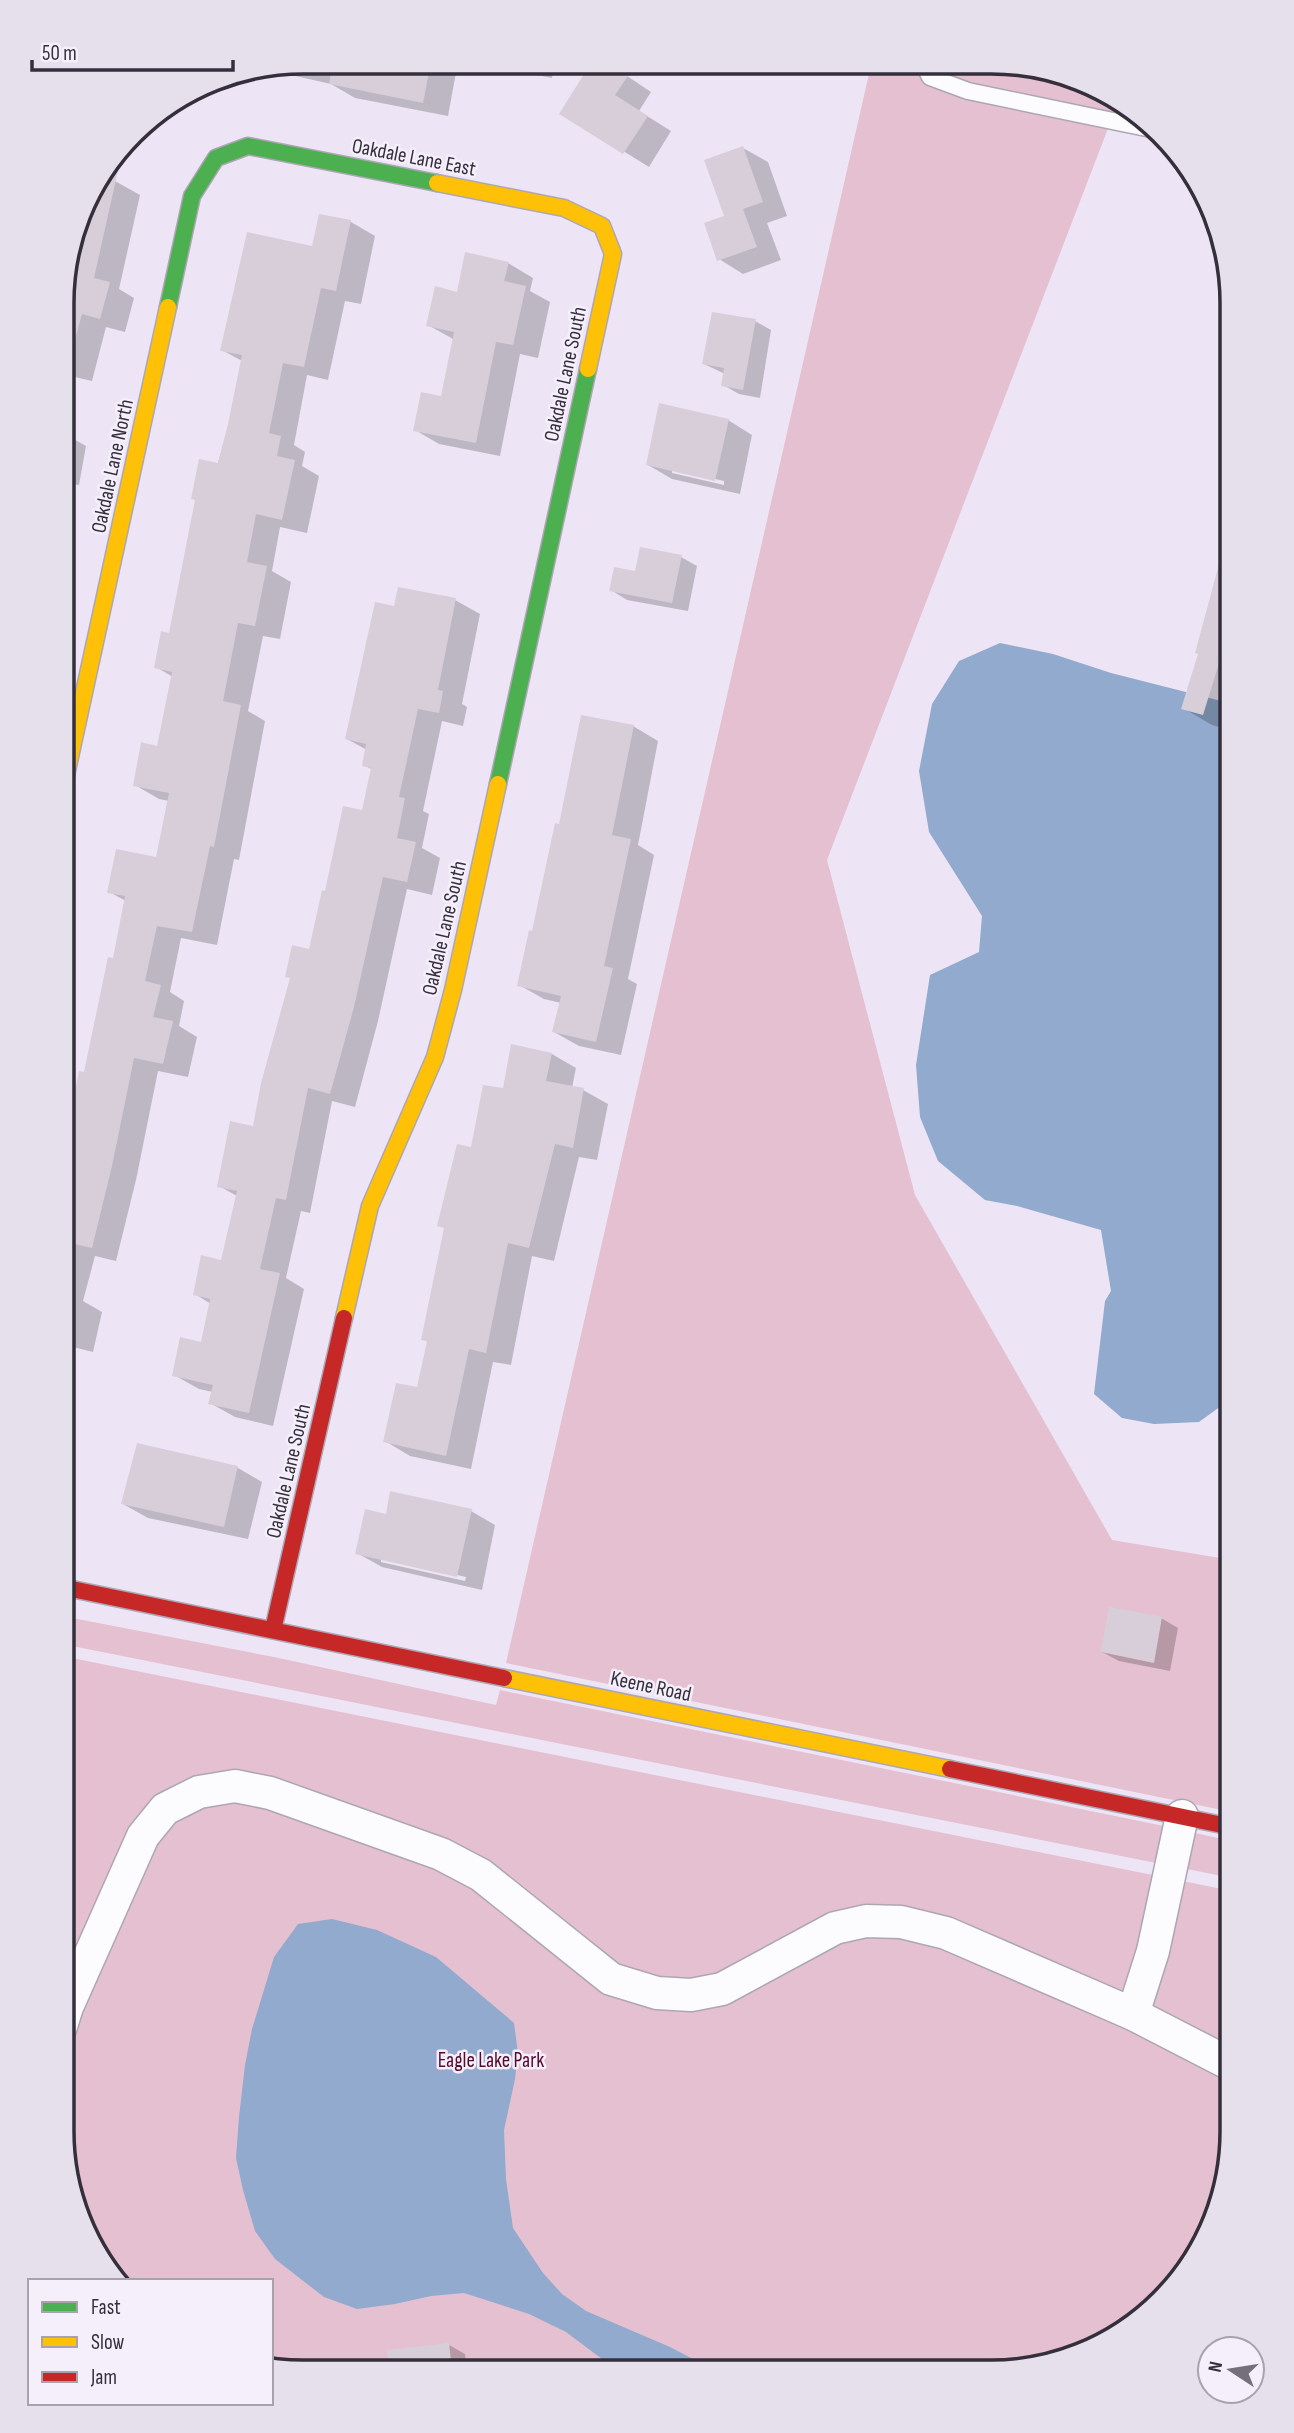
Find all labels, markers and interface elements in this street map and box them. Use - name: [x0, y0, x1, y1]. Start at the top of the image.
- scale bar: [32, 28, 233, 72]
- text: 50 m: [42, 41, 77, 66]
- street label: Oakdale Lane East: [350, 133, 478, 182]
- street label: Oakdale Lane South: [539, 305, 592, 444]
- street label: Oakdale Lane North: [86, 397, 139, 535]
- street label: Oakdale Lane South: [417, 859, 472, 998]
- street label: Oakdale Lane South: [261, 1402, 316, 1541]
- street label: Keene Road: [608, 1666, 693, 1707]
- park label: Eagle Lake Park: [438, 2048, 544, 2073]
- legend: [28, 2279, 273, 2405]
- text: Fast: [91, 2295, 121, 2320]
- text: Slow: [91, 2330, 125, 2355]
- north arrow: [1196, 2335, 1266, 2405]
- text: N: [1204, 2359, 1228, 2374]
- text: Jam: [90, 2365, 117, 2390]

